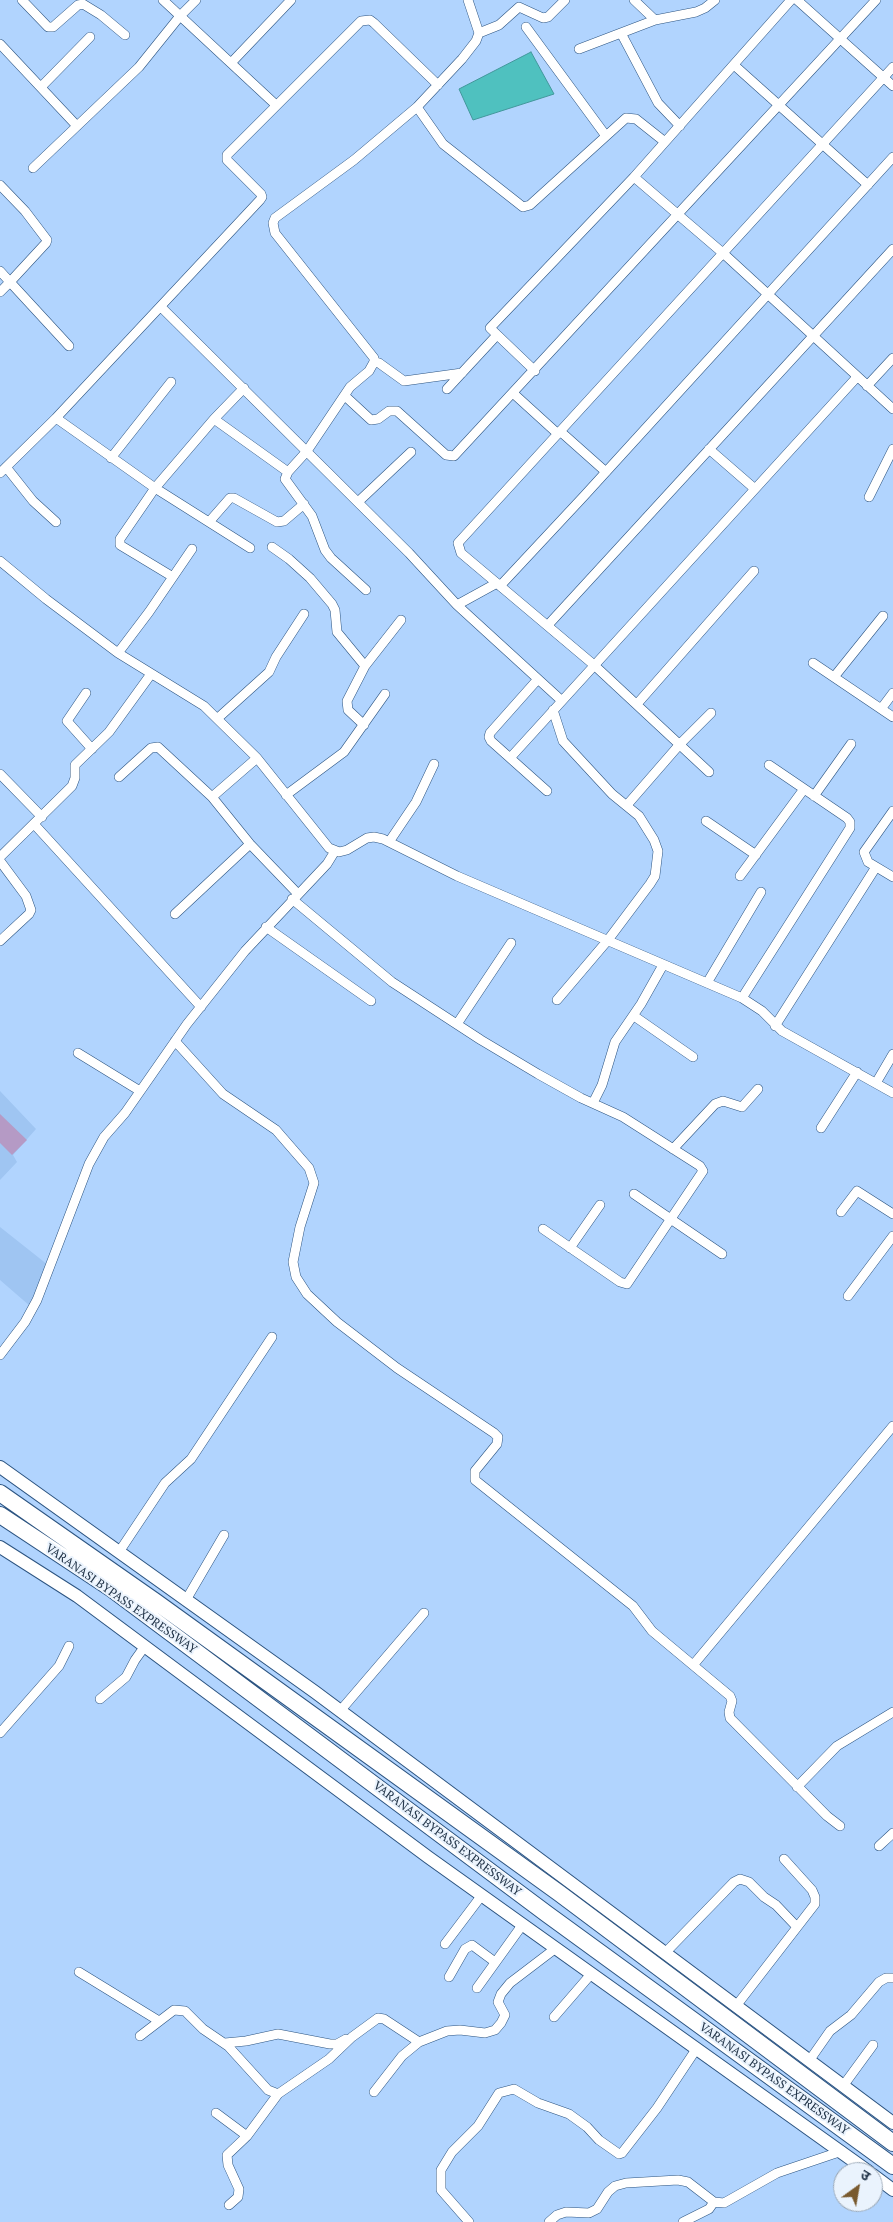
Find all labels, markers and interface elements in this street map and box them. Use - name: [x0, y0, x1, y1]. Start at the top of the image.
- street label: VARANASI BYPASS EXPRESSWAY: [43, 1541, 199, 1657]
- street label: VARANASI BYPASS EXPRESSWAY: [370, 1779, 524, 1899]
- street label: VARANASI BYPASS EXPRESSWAY: [696, 2020, 852, 2138]
- north arrow: [833, 2162, 883, 2212]
- text: उ: [857, 2164, 874, 2185]

